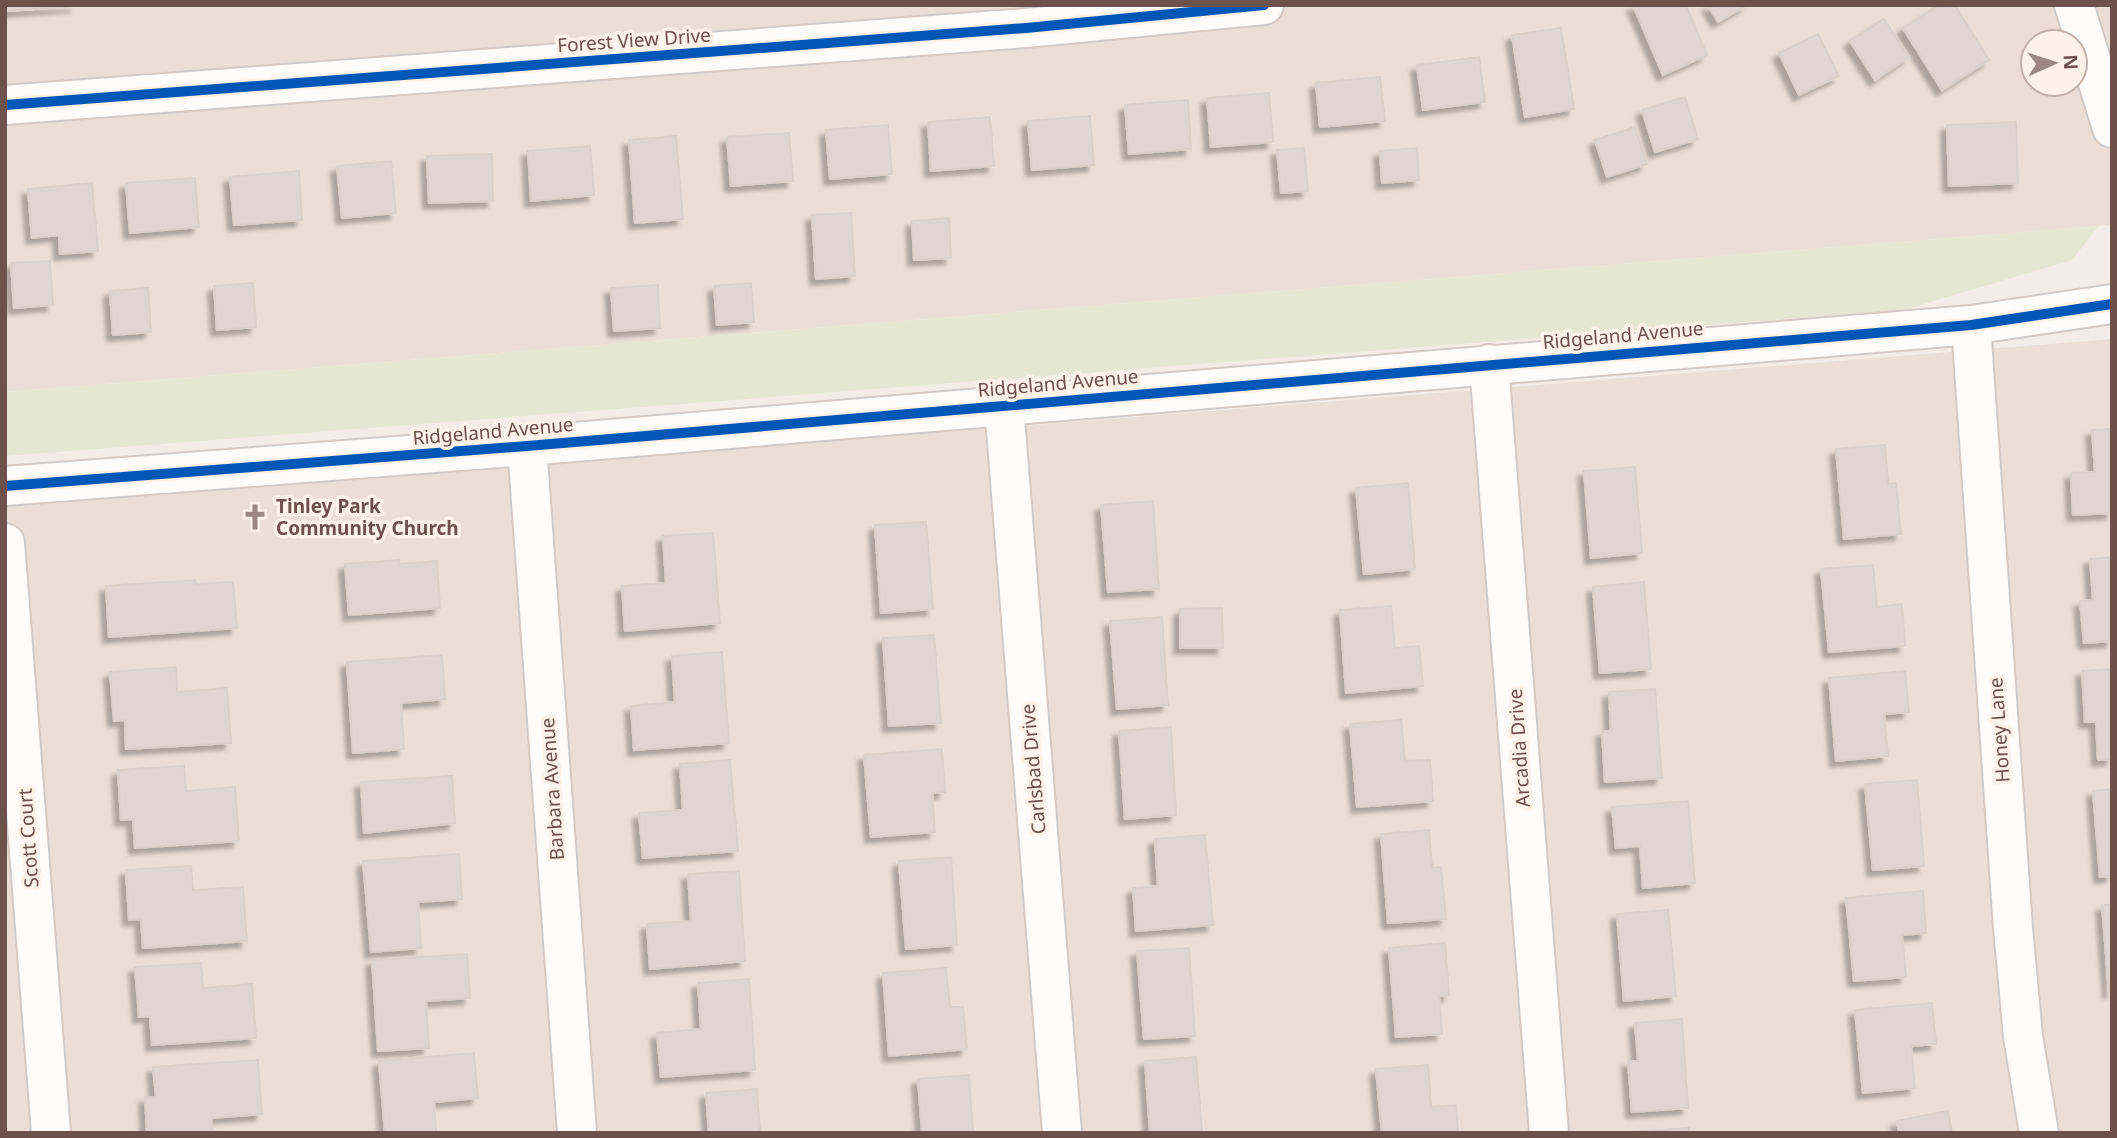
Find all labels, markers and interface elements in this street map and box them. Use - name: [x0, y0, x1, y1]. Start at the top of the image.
- street label: Forest View Drive: [556, 22, 712, 58]
- north arrow: [2019, 28, 2089, 98]
- text: N: [2058, 54, 2084, 71]
- street label: Ridgeland Avenue: [1541, 315, 1705, 355]
- street label: Ridgeland Avenue: [976, 363, 1140, 403]
- street label: Ridgeland Avenue: [411, 411, 575, 451]
- place label: Tinley Park Community Church: [276, 493, 459, 541]
- church icon: Tinley Park Community Church: [240, 502, 270, 532]
- street label: Honey Lane: [1982, 677, 2016, 783]
- street label: Arcadia Drive: [1502, 688, 1536, 808]
- street label: Carlsbad Drive: [1014, 703, 1052, 835]
- street label: Barbara Avenue: [534, 717, 570, 861]
- street label: Scott Court: [12, 787, 44, 889]

